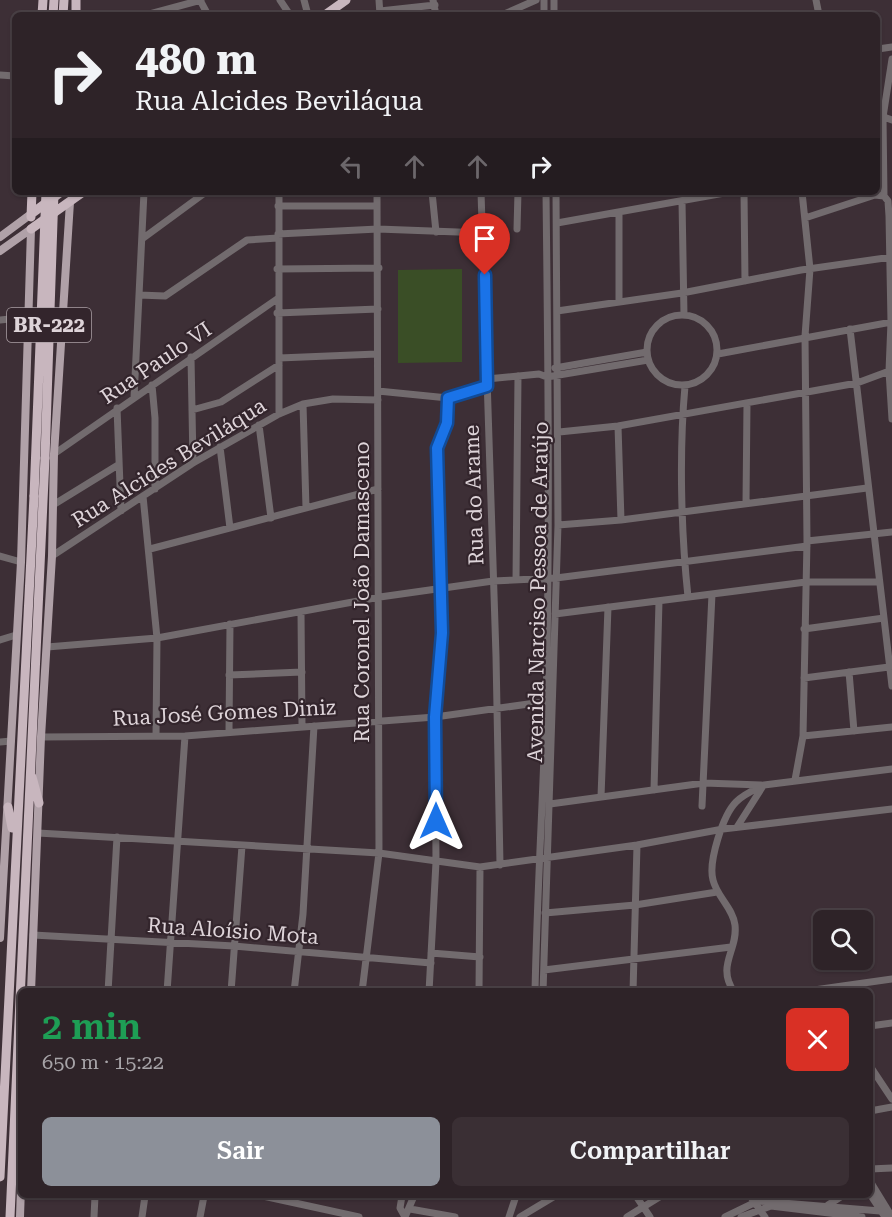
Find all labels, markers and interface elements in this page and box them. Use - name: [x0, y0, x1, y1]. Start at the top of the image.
- text: 480 m: [135, 35, 257, 84]
- icon: right: [36, 36, 114, 114]
- text: Rua Alcides Beviláqua: [135, 85, 423, 117]
- icon: left: [335, 150, 368, 183]
- icon: ahead: [398, 150, 431, 183]
- icon: ahead: [461, 150, 494, 183]
- icon: right: [524, 150, 557, 183]
- pin: [459, 213, 510, 275]
- icon: arrive: [468, 222, 501, 255]
- road number: BR-222: [7, 308, 91, 342]
- street label: Rua Paulo VI: [96, 317, 216, 409]
- street label: Rua Alcides Beviláqua: [68, 393, 271, 533]
- street label: Avenida Narciso Pessoa de Araújo: [523, 421, 553, 763]
- street label: Rua do Arame: [460, 424, 488, 566]
- street label: Rua Coronel João Damasceno: [350, 441, 374, 743]
- street label: Rua José Gomes Diniz: [112, 695, 337, 731]
- position arrow: [404, 789, 468, 853]
- map controls: [813, 910, 873, 970]
- button: search: [813, 910, 873, 970]
- street label: Rua Aloísio Mota: [146, 913, 320, 949]
- text: 2 min: [42, 1006, 141, 1048]
- button: close: [786, 1008, 849, 1071]
- text: 650 m · 15:22: [42, 1050, 164, 1074]
- button: Sair: [42, 1117, 440, 1186]
- button: Compartilhar: [452, 1117, 849, 1186]

